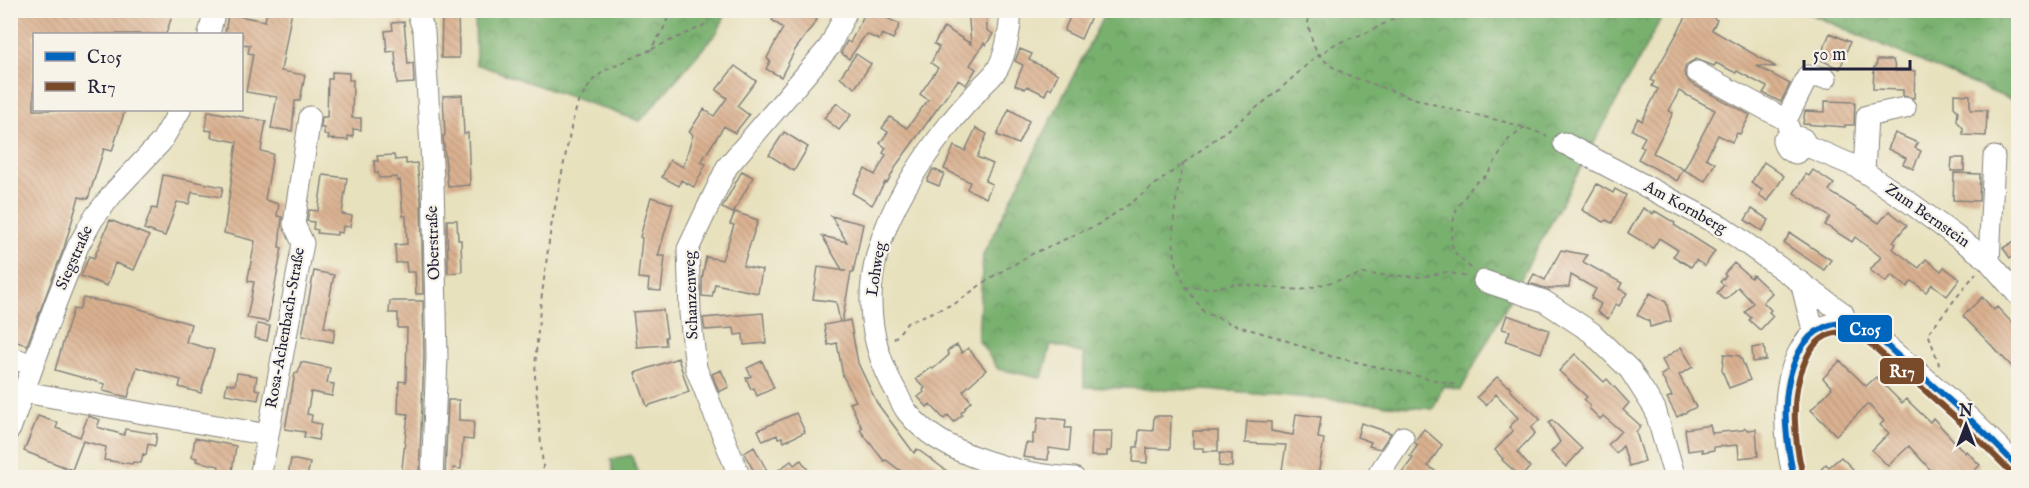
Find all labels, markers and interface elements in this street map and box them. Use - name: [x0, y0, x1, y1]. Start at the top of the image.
- legend: [33, 33, 243, 111]
- scale bar: [1804, 33, 1910, 71]
- text: 50 m: [1813, 44, 1846, 67]
- text: C105: [87, 47, 122, 70]
- text: R17: [87, 77, 116, 100]
- street label: Am Kornberg: [1639, 177, 1730, 239]
- street label: Zum Bernstein: [1881, 179, 1974, 253]
- street label: Oberstraße: [423, 205, 445, 281]
- street label: Siegstraße: [52, 223, 98, 293]
- street label: Lohweg: [863, 240, 891, 298]
- street label: Rosa-Achenbach-Straße: [262, 246, 310, 410]
- street label: Schanzenweg: [680, 250, 704, 340]
- line badge: C105: [1837, 314, 1893, 343]
- text: C105: [1850, 321, 1881, 341]
- line badge: R17: [1879, 357, 1925, 385]
- text: R17: [1889, 363, 1915, 383]
- north arrow: [1936, 395, 1996, 455]
- text: N: [1958, 402, 1973, 422]

